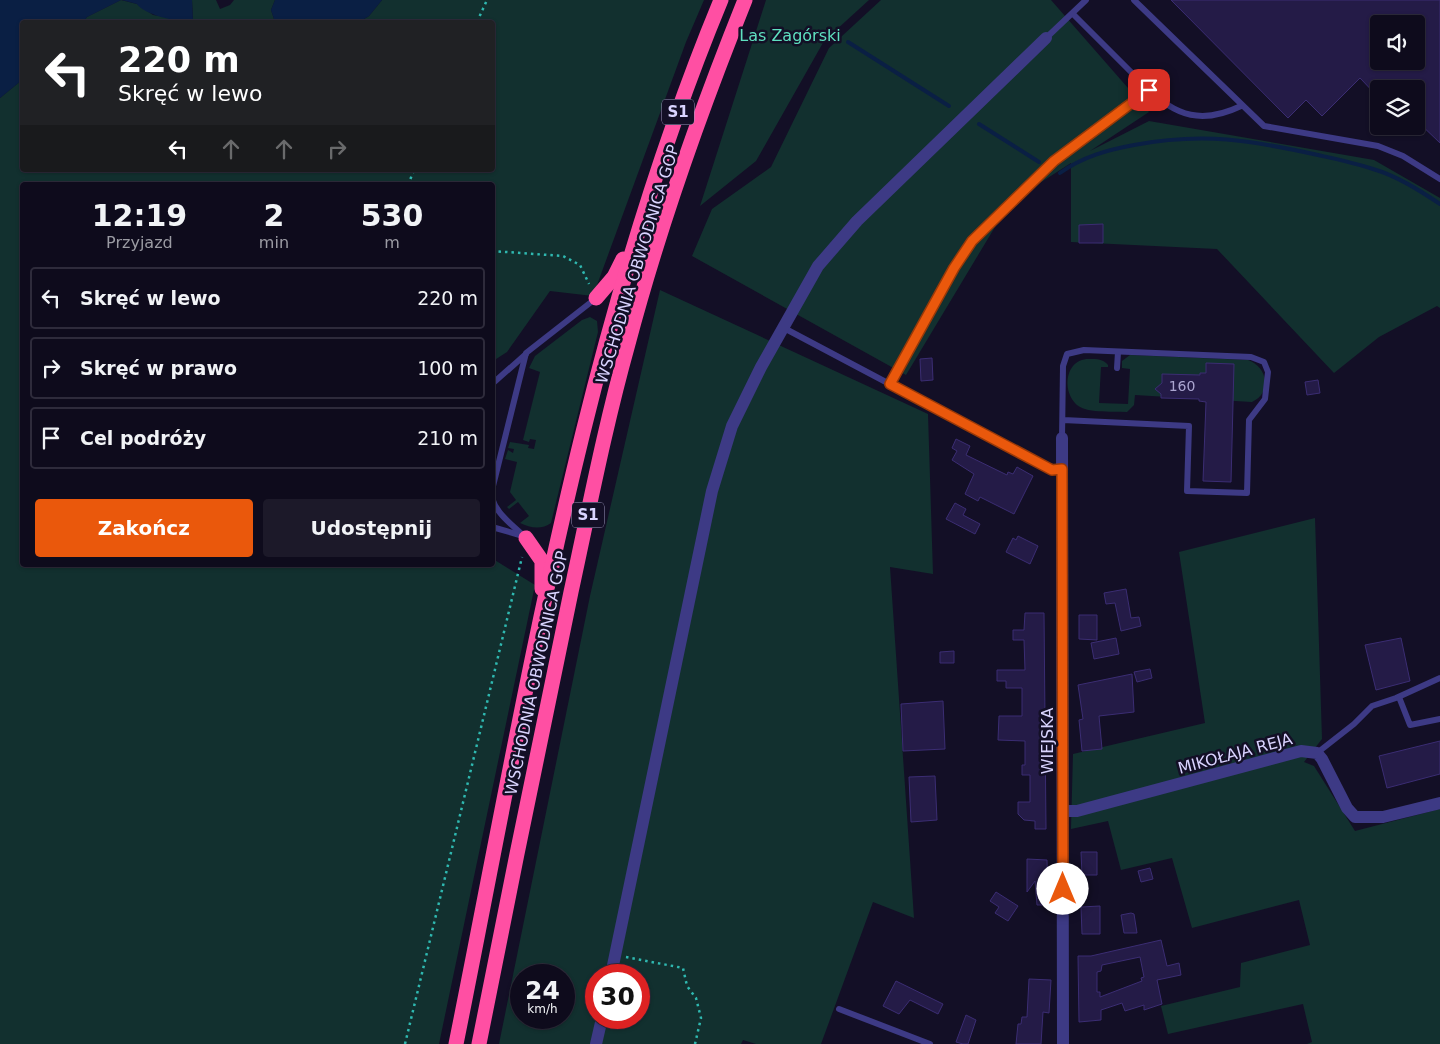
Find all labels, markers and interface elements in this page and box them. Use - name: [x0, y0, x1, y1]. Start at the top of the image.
- map controls: [1370, 15, 1425, 135]
- button: sound: [1370, 15, 1425, 70]
- park label: Las Zagórski: [739, 26, 841, 45]
- icon: left: [35, 40, 100, 105]
- text: 220 m: [118, 40, 240, 80]
- pin: [1128, 69, 1170, 111]
- icon: arrive: [1135, 76, 1163, 104]
- button: layers: [1370, 80, 1425, 135]
- text: Skręć w lewo: [118, 81, 262, 106]
- road number: S1: [662, 100, 694, 124]
- icon: left: [164, 135, 192, 163]
- icon: ahead: [217, 135, 245, 163]
- icon: ahead: [270, 135, 298, 163]
- icon: right: [323, 135, 351, 163]
- street label: WSCHODNIA OBWODNICA GOP: [592, 142, 683, 386]
- text: 12:19: [92, 198, 187, 233]
- text: 2: [263, 198, 284, 233]
- text: 530: [361, 198, 423, 233]
- text: Przyjazd: [106, 233, 173, 252]
- text: min: [259, 233, 289, 252]
- text: m: [384, 233, 400, 252]
- icon: left: [37, 284, 65, 312]
- text: Skręć w lewo: [80, 287, 221, 309]
- text: 220 m: [417, 287, 478, 309]
- icon: right: [37, 354, 65, 382]
- text: Skręć w prawo: [80, 357, 237, 379]
- text: 100 m: [417, 357, 478, 379]
- house number: 160: [1169, 378, 1195, 394]
- icon: arrive: [37, 424, 65, 452]
- text: Cel podróży: [80, 427, 206, 449]
- text: 210 m: [417, 427, 478, 449]
- button: Zakończ: [35, 499, 253, 557]
- button: Udostępnij: [263, 499, 480, 557]
- road number: S1: [572, 502, 604, 528]
- street label: WSCHODNIA OBWODNICA GOP: [501, 549, 572, 797]
- street label: WIEJSKA: [1038, 708, 1057, 774]
- street label: MIKOŁAJA REJA: [1176, 729, 1295, 778]
- position arrow: [1036, 862, 1088, 914]
- speed limit sign: 30: [585, 964, 650, 1029]
- text: 24: [525, 976, 560, 1005]
- text: km/h: [527, 1002, 558, 1016]

